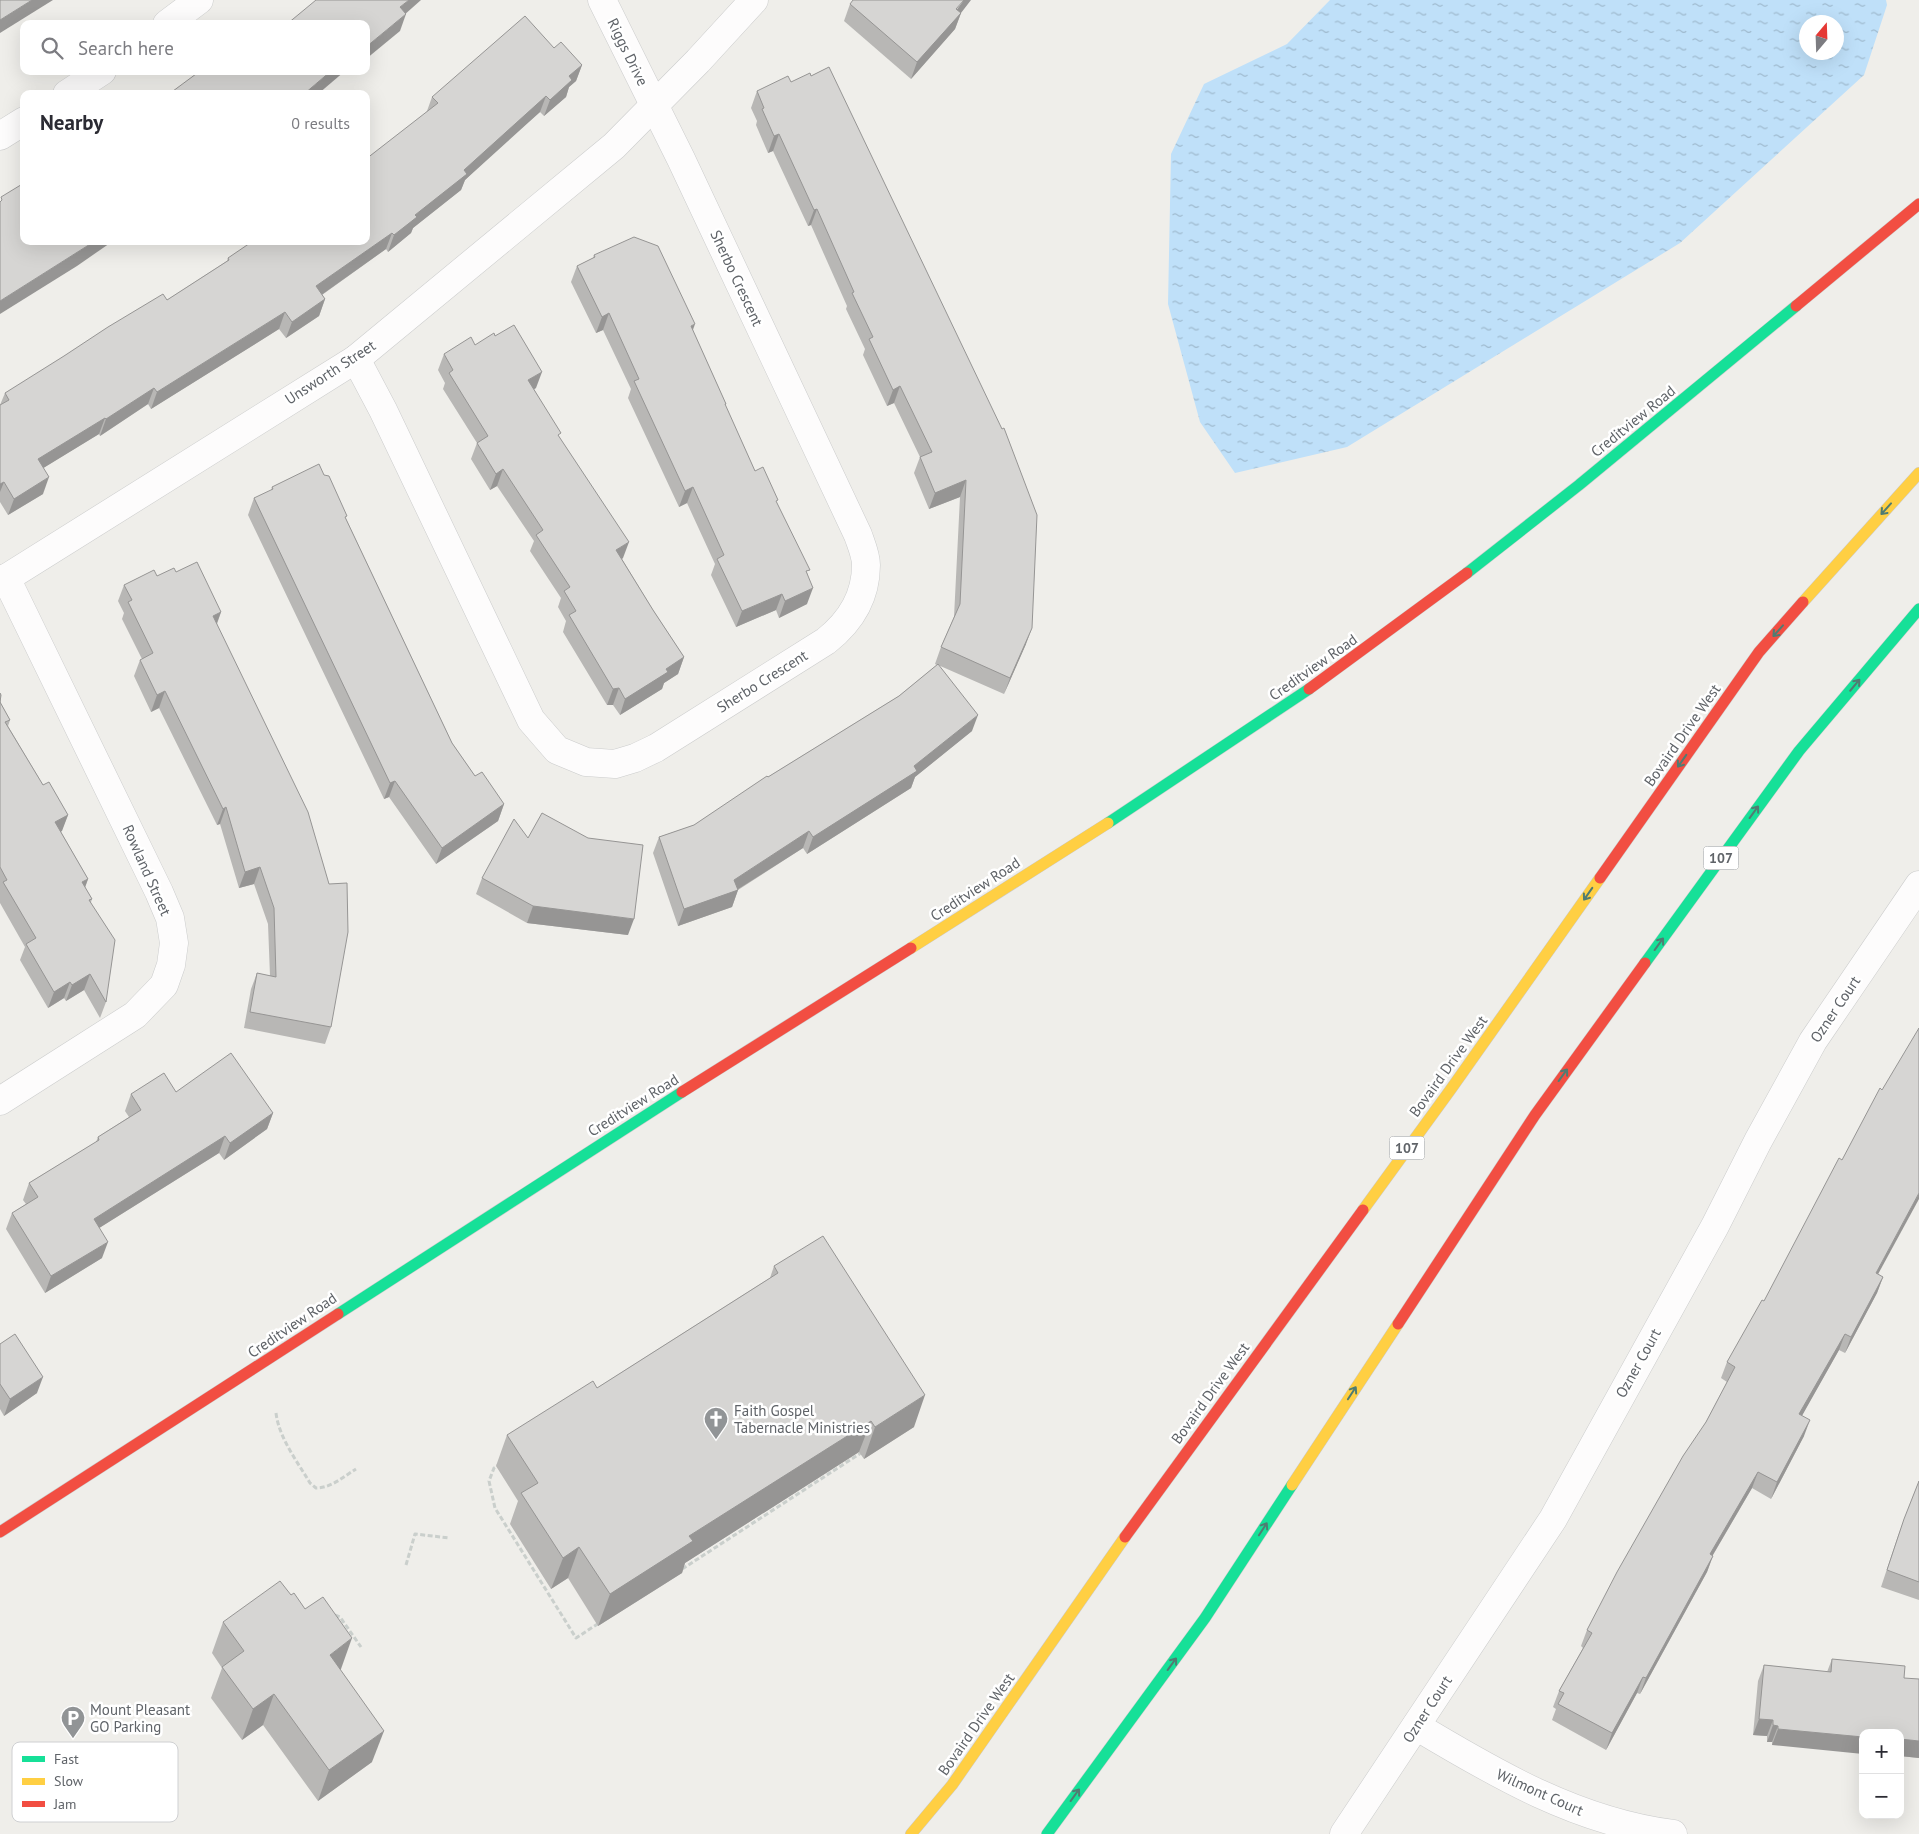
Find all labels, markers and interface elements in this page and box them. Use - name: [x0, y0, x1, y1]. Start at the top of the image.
- street label: Riggs Drive: [603, 15, 653, 89]
- north arrow: [1799, 15, 1844, 60]
- search box: [20, 20, 370, 75]
- icon: search: [38, 34, 66, 62]
- text: Search here: [78, 36, 174, 60]
- text: Nearby: [40, 109, 103, 136]
- text: 0 results: [291, 113, 350, 133]
- street label: Sherbo Crescent: [706, 227, 768, 329]
- street label: Unsworth Street: [281, 336, 379, 408]
- street label: Creditview Road: [1587, 381, 1679, 461]
- one-way arrow: [1880, 502, 1892, 515]
- one-way arrow: [1772, 624, 1784, 637]
- street label: Creditview Road: [1265, 630, 1361, 704]
- street label: Sherbo Crescent: [713, 645, 811, 717]
- one-way arrow: [1849, 679, 1860, 692]
- street label: Bovaird Drive West: [1640, 680, 1724, 790]
- one-way arrow: [1677, 754, 1687, 768]
- one-way arrow: [1749, 805, 1759, 819]
- street label: Rowland Street: [118, 822, 176, 918]
- road number: 107: [1704, 846, 1738, 870]
- street label: Creditview Road: [926, 853, 1024, 925]
- one-way arrow: [1583, 887, 1593, 901]
- one-way arrow: [1654, 937, 1664, 951]
- street label: Ozner Court: [1806, 972, 1864, 1046]
- street label: Bovaird Drive West: [1405, 1012, 1491, 1120]
- one-way arrow: [1558, 1068, 1568, 1082]
- street label: Creditview Road: [584, 1070, 682, 1140]
- road number: 107: [1390, 1136, 1424, 1160]
- street label: Creditview Road: [244, 1288, 340, 1362]
- street label: Ozner Court: [1611, 1325, 1665, 1401]
- street label: Bovaird Drive West: [1167, 1339, 1253, 1447]
- one-way arrow: [1347, 1387, 1357, 1401]
- place label: Faith Gospel Tabernacle Ministries: [734, 1401, 870, 1437]
- church icon: Faith Gospel Tabernacle Ministries: [703, 1406, 729, 1440]
- one-way arrow: [1258, 1523, 1268, 1537]
- one-way arrow: [1166, 1658, 1177, 1671]
- street label: Bovaird Drive West: [934, 1669, 1018, 1779]
- street label: Ozner Court: [1398, 1672, 1456, 1746]
- place label: Mount Pleasant GO Parking: [90, 1700, 190, 1736]
- parking icon: Mount Pleasant GO Parking: [60, 1705, 86, 1739]
- map controls: [1859, 1729, 1904, 1819]
- button: +: [1859, 1729, 1904, 1774]
- legend: [12, 1742, 178, 1822]
- text: Fast: [54, 1750, 79, 1768]
- street label: Wilmont Court: [1494, 1764, 1586, 1820]
- text: Slow: [54, 1772, 84, 1790]
- button: −: [1859, 1774, 1904, 1819]
- one-way arrow: [1070, 1789, 1081, 1802]
- text: Jam: [53, 1795, 76, 1813]

